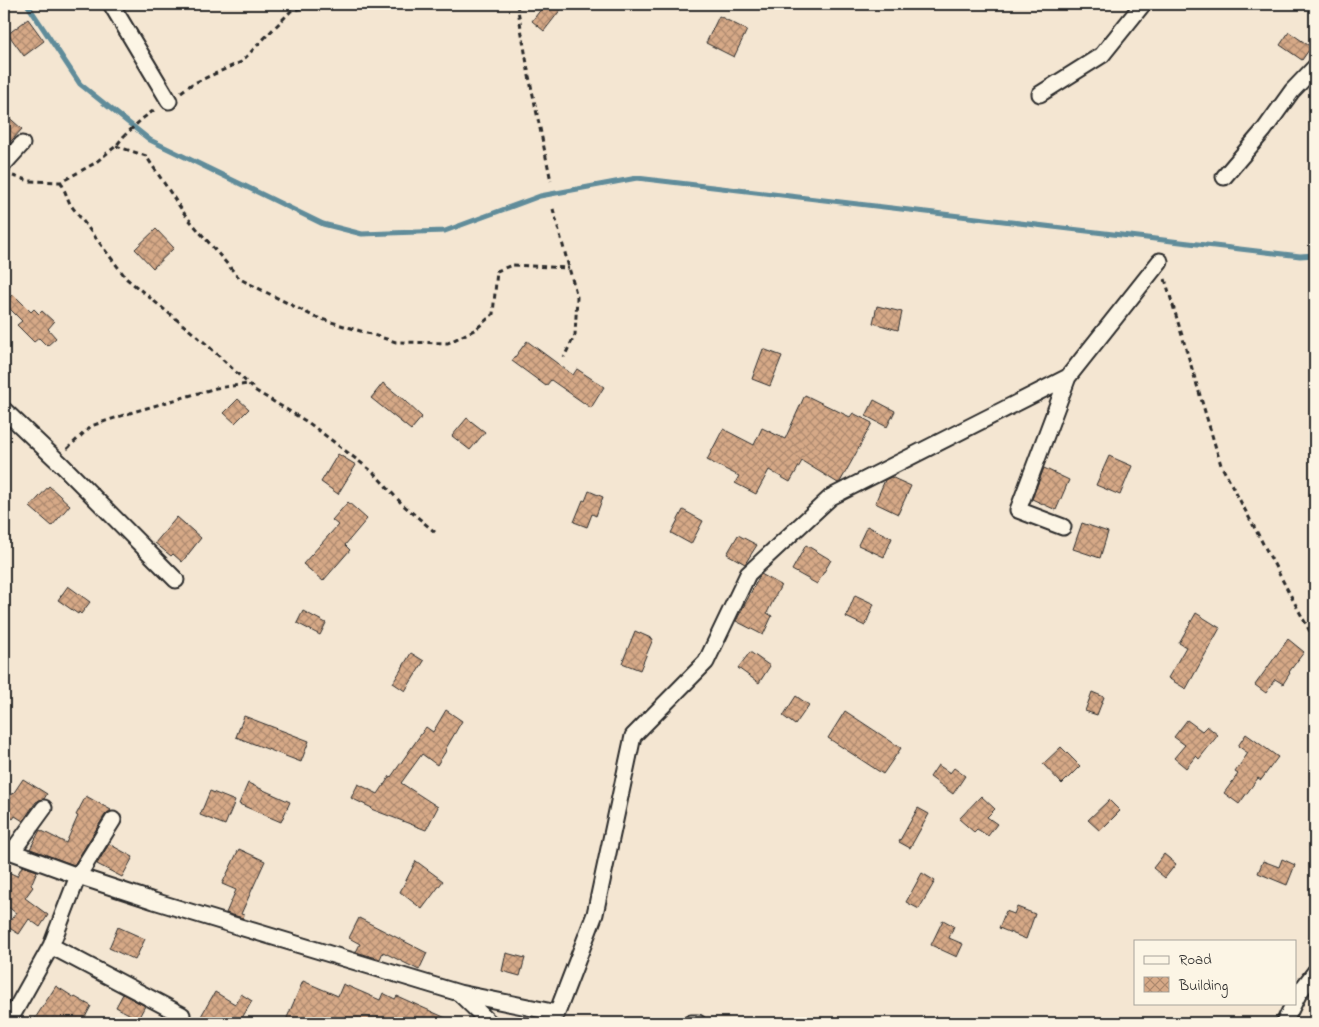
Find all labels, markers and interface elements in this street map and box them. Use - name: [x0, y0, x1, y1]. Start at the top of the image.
- legend: [1134, 940, 1296, 1004]
- text: Road: [1179, 949, 1212, 971]
- text: Building: [1178, 975, 1228, 998]

